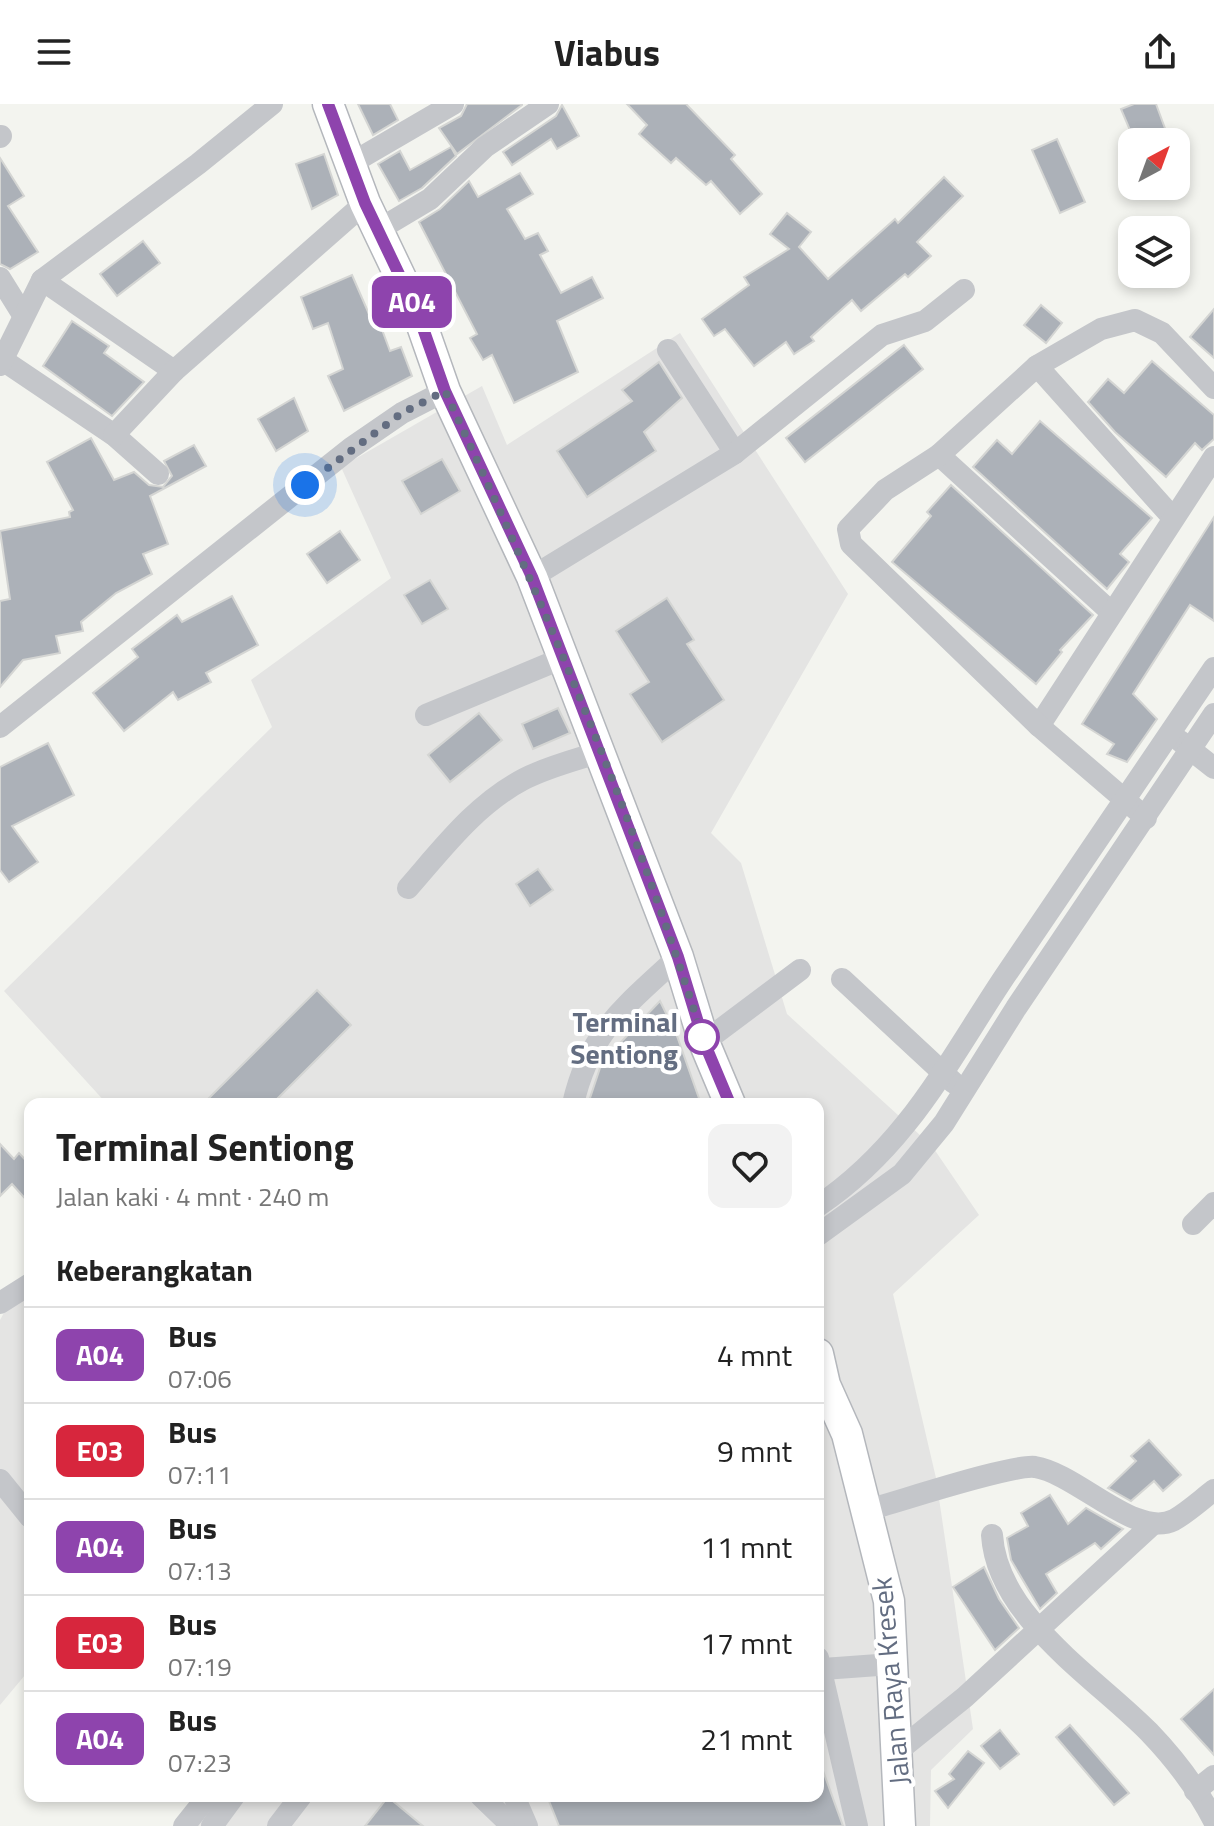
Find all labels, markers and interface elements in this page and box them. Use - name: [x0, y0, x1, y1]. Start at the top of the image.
- text: Viabus: [554, 25, 660, 80]
- icon: menu: [32, 30, 76, 74]
- icon: share: [1138, 30, 1182, 74]
- north arrow: [1118, 128, 1190, 200]
- map controls: [1118, 128, 1190, 288]
- button: layers: [1118, 216, 1190, 288]
- line badge: A04: [366, 276, 458, 328]
- text: A04: [388, 280, 436, 323]
- your location: [285, 465, 325, 505]
- place label: Terminal Sentiong: [570, 1000, 678, 1075]
- marker: Terminal Sentiong: [685, 1020, 719, 1054]
- text: Terminal Sentiong: [56, 1118, 354, 1176]
- button: heart: [708, 1124, 792, 1208]
- text: Jalan kaki · 4 mnt · 240 m: [56, 1177, 329, 1216]
- text: Keberangkatan: [56, 1247, 253, 1293]
- text: Bus: [168, 1313, 217, 1359]
- text: 4 mnt: [717, 1332, 792, 1378]
- text: A04: [76, 1333, 124, 1376]
- text: 07:06: [168, 1359, 232, 1398]
- text: Bus: [168, 1409, 217, 1455]
- text: 9 mnt: [717, 1428, 792, 1474]
- text: E03: [77, 1429, 123, 1472]
- text: 07:11: [168, 1455, 232, 1494]
- text: Bus: [168, 1505, 217, 1551]
- text: 11 mnt: [700, 1524, 792, 1570]
- text: A04: [76, 1525, 124, 1568]
- text: 07:13: [168, 1551, 232, 1590]
- street label: Jalan Raya Kresek: [860, 1575, 920, 1787]
- text: Bus: [168, 1601, 217, 1647]
- text: 17 mnt: [700, 1620, 792, 1666]
- text: E03: [77, 1621, 123, 1664]
- text: 07:19: [168, 1647, 232, 1686]
- text: Bus: [168, 1697, 217, 1743]
- text: 21 mnt: [700, 1716, 792, 1762]
- text: A04: [76, 1717, 124, 1760]
- text: 07:23: [168, 1743, 232, 1782]

